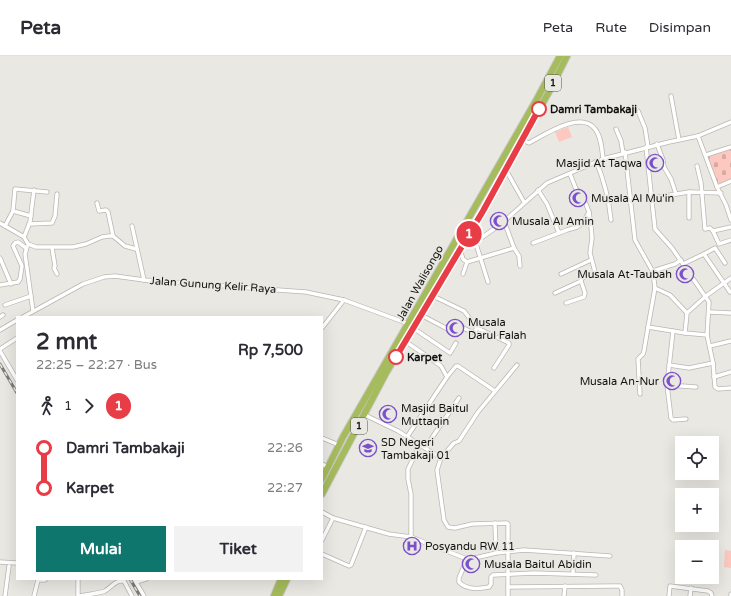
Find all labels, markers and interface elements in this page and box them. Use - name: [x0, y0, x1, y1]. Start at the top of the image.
- text: Peta: [20, 17, 61, 39]
- text: Peta: [543, 19, 573, 36]
- text: Rute: [595, 19, 627, 36]
- text: Disimpan: [649, 19, 711, 36]
- road number: 1: [545, 75, 561, 91]
- marker: Damri Tambakaji: [531, 101, 547, 117]
- place label: Damri Tambakaji: [550, 103, 637, 117]
- mosque icon: Masjid At Taqwa: [645, 153, 665, 173]
- place label: Masjid At Taqwa: [556, 157, 642, 170]
- mosque icon: Musala Al Mu'in: [568, 188, 588, 208]
- place label: Musala Al Mu'in: [591, 192, 674, 205]
- mosque icon: Musala Al Amin: [489, 211, 509, 231]
- place label: Musala Al Amin: [512, 215, 594, 228]
- line badge: 1: [456, 221, 482, 247]
- text: 1: [465, 225, 473, 242]
- street label: Jalan Walisongo: [394, 243, 446, 323]
- mosque icon: Musala At-Taubah: [675, 264, 695, 284]
- place label: Musala At-Taubah: [577, 268, 672, 281]
- street label: Jalan Gunung Kelir Raya: [149, 274, 277, 296]
- place label: Musala Darul Falah: [468, 316, 527, 342]
- mosque icon: Musala Darul Falah: [445, 318, 465, 338]
- text: 2 mnt: [36, 329, 97, 355]
- text: Rp 7,500: [238, 341, 303, 359]
- marker: Karpet: [388, 349, 404, 365]
- place label: Karpet: [407, 351, 443, 365]
- text: 22:25 – 22:27 · Bus: [36, 357, 157, 373]
- mosque icon: Musala An-Nur: [662, 371, 682, 391]
- place label: Musala An-Nur: [580, 375, 660, 388]
- icon: walk: [36, 395, 58, 417]
- icon: forward: [78, 395, 100, 417]
- text: 1: [114, 397, 123, 414]
- text: 1: [64, 398, 72, 414]
- place label: Masjid Baitul Muttaqin: [401, 402, 469, 428]
- mosque icon: Masjid Baitul Muttaqin: [378, 404, 398, 424]
- road number: 1: [351, 418, 367, 434]
- place label: SD Negeri Tambakaji 01: [381, 436, 451, 462]
- map controls: [675, 436, 719, 584]
- button: locate: [675, 436, 719, 480]
- school or university icon: SD Negeri Tambakaji 01: [358, 438, 378, 458]
- text: Damri Tambakaji: [66, 439, 185, 457]
- text: 22:26: [267, 440, 303, 456]
- text: Karpet: [66, 479, 114, 497]
- text: 22:27: [267, 480, 303, 496]
- button: +: [675, 488, 719, 532]
- button: Mulai: [36, 526, 166, 572]
- button: Tiket: [174, 526, 303, 572]
- hospital icon: Posyandu RW 11: [402, 536, 422, 556]
- place label: Posyandu RW 11: [425, 540, 515, 553]
- button: −: [675, 540, 719, 584]
- mosque icon: Musala Baitul Abidin: [461, 554, 481, 574]
- place label: Musala Baitul Abidin: [484, 558, 592, 571]

